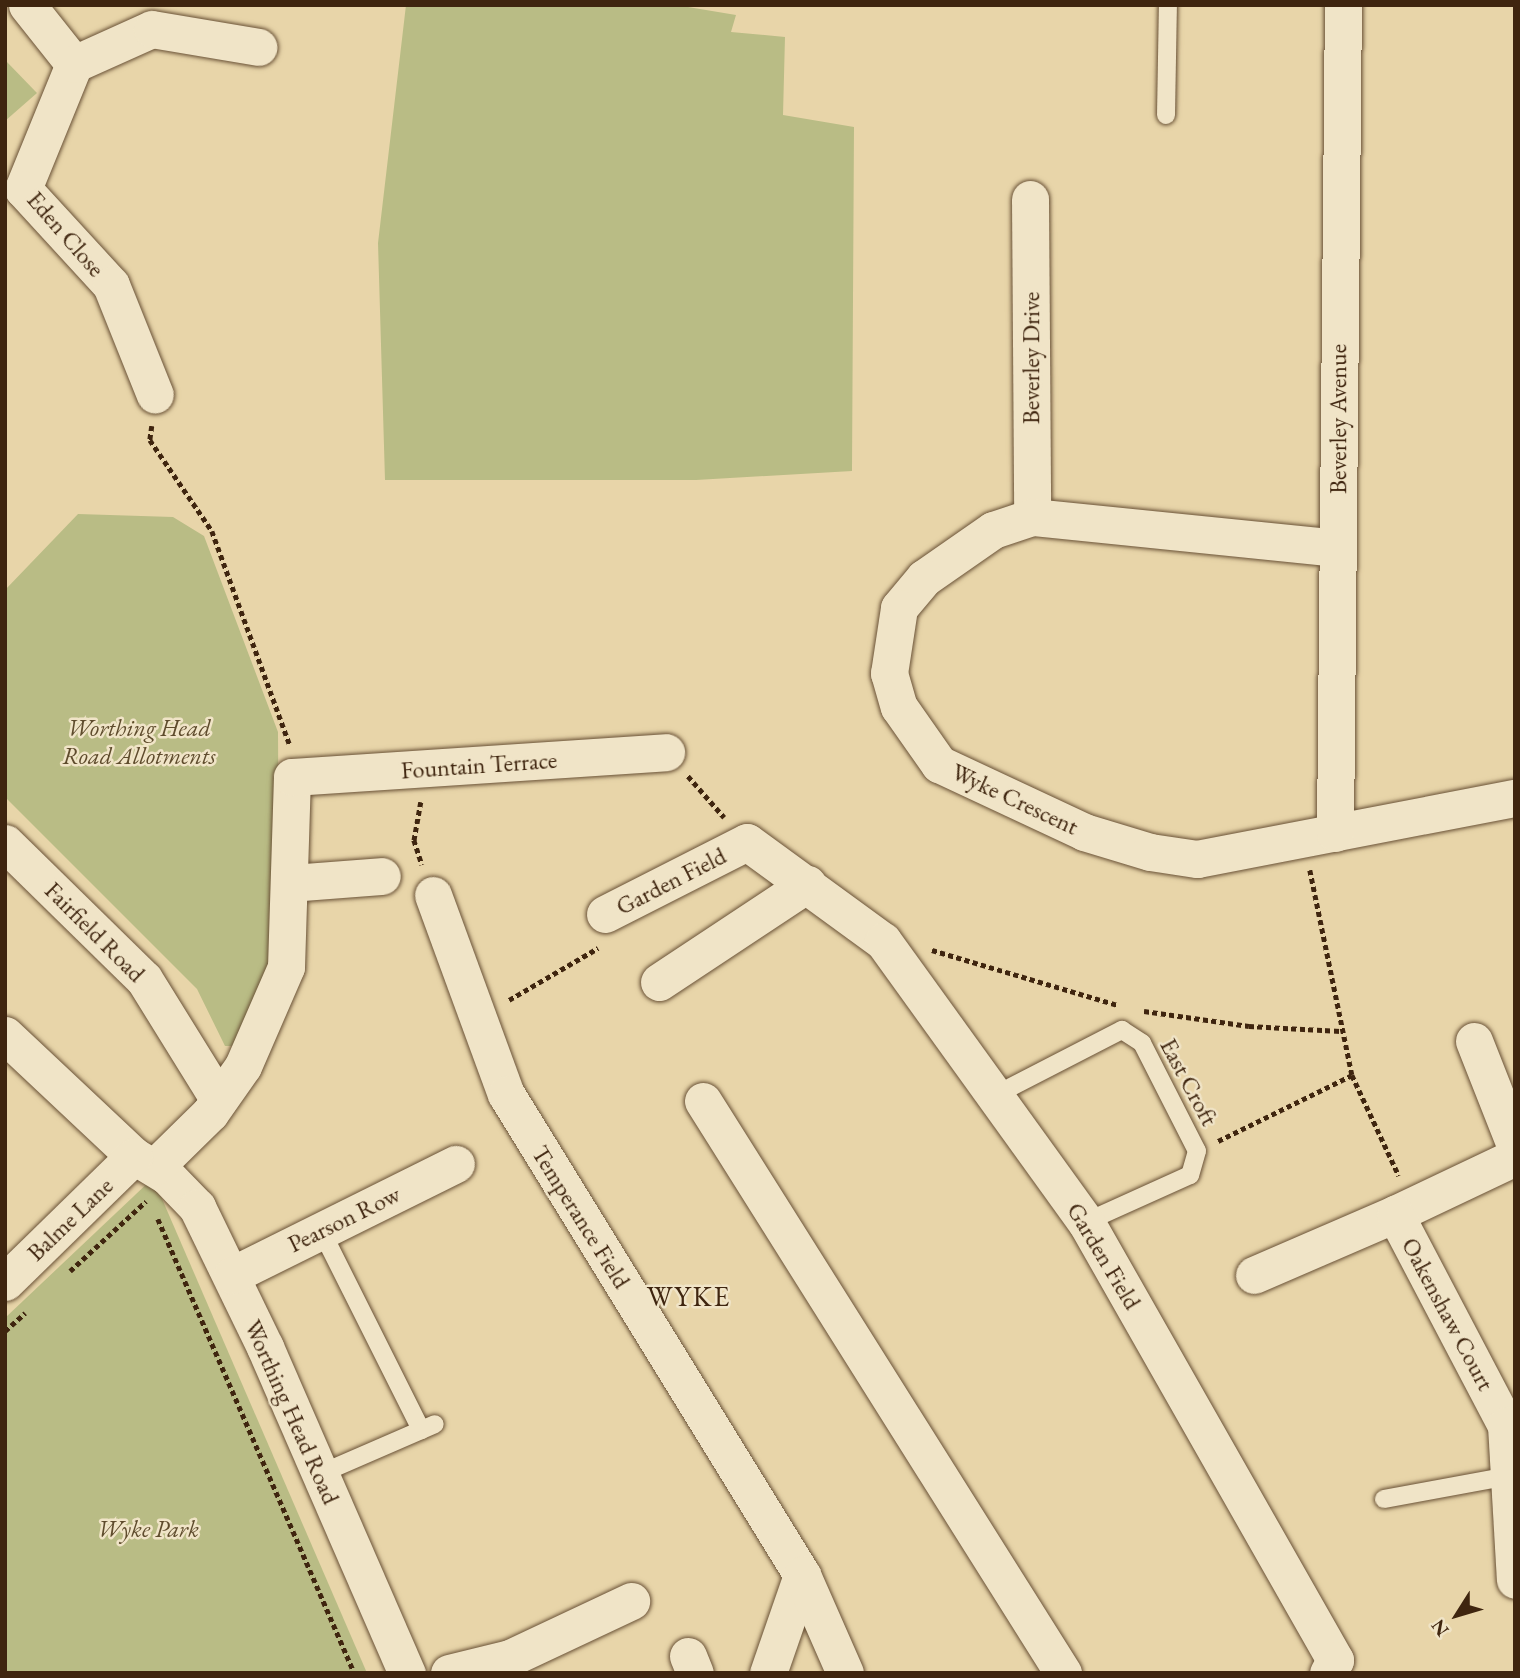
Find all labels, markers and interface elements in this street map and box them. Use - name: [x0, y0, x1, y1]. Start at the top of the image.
- street label: Eden Close: [21, 185, 111, 283]
- street label: Beverley Drive: [1017, 292, 1045, 424]
- street label: Beverley Avenue: [1324, 344, 1352, 494]
- park label: Worthing Head Road Allotments: [62, 714, 216, 770]
- street label: Fountain Terrace: [400, 745, 558, 785]
- street label: Wyke Crescent: [947, 757, 1083, 841]
- street label: Garden Field: [611, 841, 731, 921]
- street label: Fairfield Road: [39, 876, 151, 988]
- street label: East Croft: [1154, 1033, 1224, 1131]
- street label: Temperance Field: [526, 1140, 636, 1294]
- street label: Balme Lane: [21, 1171, 119, 1267]
- street label: Pearson Row: [283, 1179, 405, 1259]
- street label: Garden Field: [1061, 1197, 1147, 1315]
- street label: Oakenshaw Court: [1396, 1233, 1500, 1395]
- district label: WYKE: [647, 1279, 731, 1313]
- street label: Worthing Head Road: [238, 1315, 346, 1509]
- park label: Wyke Park: [97, 1515, 199, 1543]
- north arrow: [1422, 1580, 1492, 1650]
- text: N: [1425, 1614, 1454, 1642]

